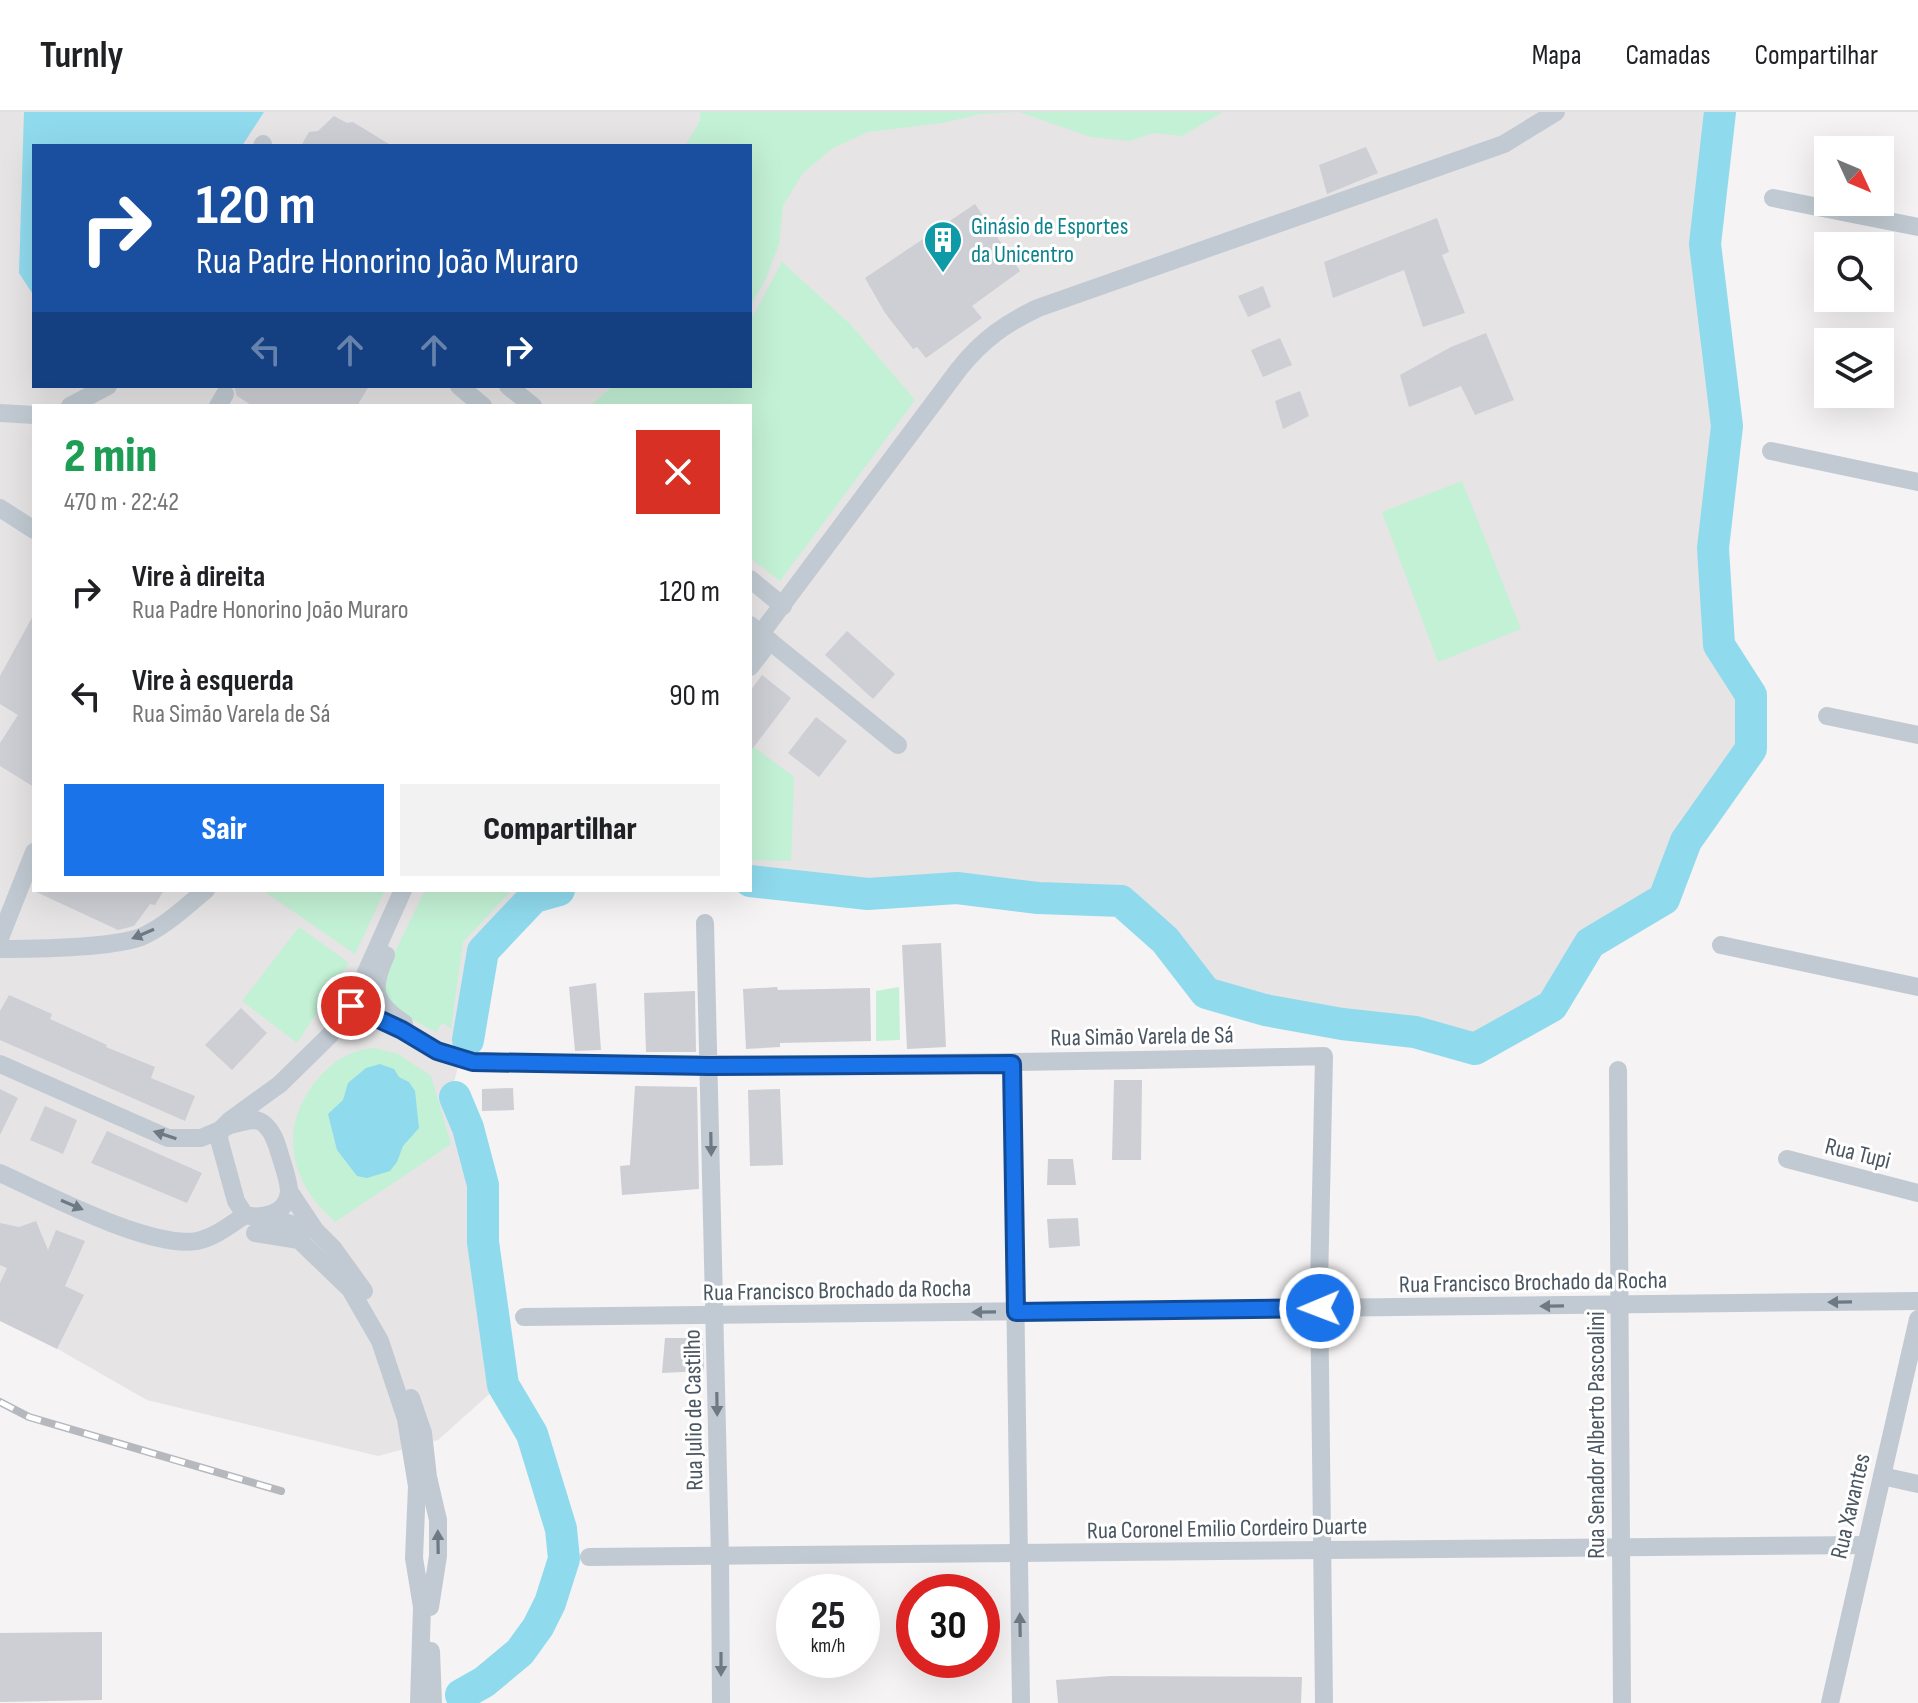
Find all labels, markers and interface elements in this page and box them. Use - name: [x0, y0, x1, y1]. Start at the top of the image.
- text: Turnly: [40, 33, 123, 78]
- text: Mapa: [1532, 39, 1581, 72]
- text: Camadas: [1625, 39, 1711, 72]
- text: Compartilhar: [1755, 39, 1878, 72]
- north arrow: [1814, 136, 1894, 216]
- map controls: [1814, 136, 1894, 408]
- text: 120 m: [196, 173, 316, 240]
- icon: right: [64, 176, 168, 280]
- place label: Ginásio de Esportes da Unicentro: [971, 212, 1128, 269]
- building icon: Ginásio de Esportes da Unicentro: [922, 219, 964, 274]
- button: search: [1814, 232, 1894, 312]
- text: Rua Padre Honorino João Muraro: [196, 241, 579, 284]
- icon: left: [244, 328, 288, 372]
- icon: ahead: [328, 328, 372, 372]
- icon: ahead: [412, 328, 456, 372]
- icon: right: [496, 328, 540, 372]
- button: layers: [1814, 328, 1894, 408]
- text: 2 min: [64, 428, 157, 485]
- button: close: [636, 430, 720, 514]
- text: 470 m · 22:42: [64, 487, 179, 518]
- text: Vire à direita: [132, 559, 265, 595]
- icon: right: [64, 570, 108, 614]
- text: 120 m: [659, 574, 720, 610]
- text: Rua Padre Honorino João Muraro: [132, 595, 409, 626]
- text: Vire à esquerda: [132, 663, 294, 699]
- icon: left: [64, 674, 108, 718]
- text: 90 m: [669, 678, 720, 714]
- text: Rua Simão Varela de Sá: [132, 699, 331, 730]
- button: Sair: [64, 784, 384, 876]
- button: Compartilhar: [400, 784, 720, 876]
- one-way arrow: [131, 928, 155, 941]
- pin: [317, 972, 385, 1040]
- icon: arrive: [329, 984, 373, 1028]
- street label: Rua Simão Varela de Sá: [1050, 1020, 1234, 1053]
- one-way arrow: [153, 1128, 177, 1141]
- street label: Rua Tupi: [1822, 1131, 1894, 1176]
- one-way arrow: [704, 1132, 717, 1157]
- one-way arrow: [60, 1198, 83, 1211]
- position arrow: [1278, 1266, 1362, 1350]
- street label: Rua Francisco Brochado da Rocha: [1399, 1266, 1667, 1299]
- street label: Rua Francisco Brochado da Rocha: [703, 1274, 971, 1307]
- one-way arrow: [1827, 1296, 1852, 1308]
- one-way arrow: [1539, 1299, 1564, 1312]
- one-way arrow: [971, 1306, 996, 1318]
- street label: Rua Senador Alberto Pascoalini: [1582, 1311, 1611, 1559]
- street label: Rua Julio de Castilho: [678, 1329, 709, 1491]
- one-way arrow: [710, 1392, 723, 1417]
- street label: Rua Xavantes: [1824, 1451, 1877, 1562]
- street label: Rua Coronel Emilio Cordeiro Duarte: [1087, 1512, 1367, 1545]
- one-way arrow: [432, 1529, 444, 1554]
- speed limit sign: 30: [896, 1574, 1000, 1678]
- text: 25: [810, 1592, 846, 1640]
- one-way arrow: [1014, 1612, 1026, 1637]
- text: km/h: [811, 1634, 845, 1658]
- one-way arrow: [715, 1652, 727, 1677]

